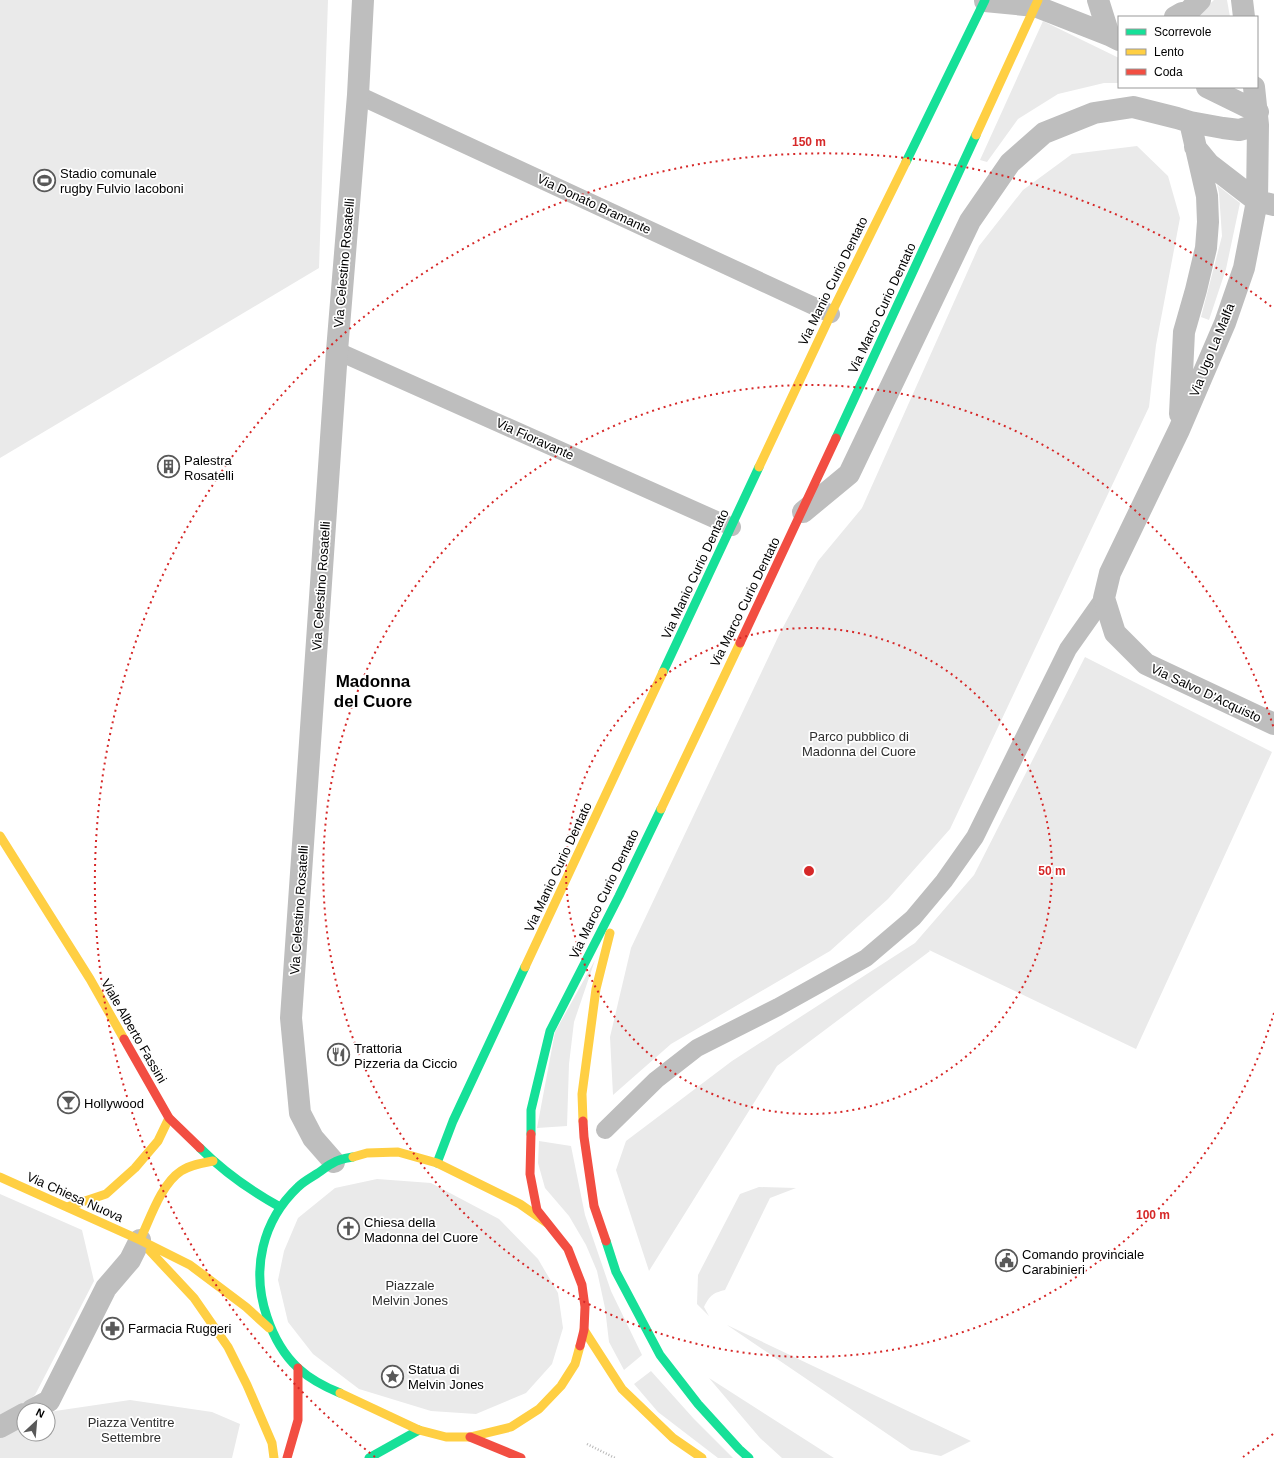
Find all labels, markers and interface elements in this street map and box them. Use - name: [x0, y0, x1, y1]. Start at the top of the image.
- legend: [1118, 16, 1258, 88]
- text: Scorrevole: [1154, 25, 1212, 39]
- text: Lento: [1154, 45, 1184, 59]
- text: Coda: [1154, 65, 1183, 79]
- text: 150 m: [792, 135, 826, 149]
- place label: Stadio comunale rugby Fulvio Iacoboni: [60, 166, 184, 196]
- sports icon: Stadio comunale rugby Fulvio Iacoboni: [31, 167, 57, 193]
- street label: Via Donato Bramante: [535, 171, 653, 237]
- street label: Via Celestino Rosatelli: [331, 198, 357, 328]
- street label: Via Manio Curio Dentato: [795, 214, 871, 348]
- street label: Via Marco Curio Dentato: [845, 240, 919, 376]
- street label: Via Ugo La Malfa: [1186, 300, 1238, 399]
- street label: Via Fioravante: [494, 415, 576, 463]
- place label: Palestra Rosatelli: [184, 453, 234, 483]
- building icon: Palestra Rosatelli: [155, 454, 181, 480]
- street label: Via Manio Curio Dentato: [658, 507, 732, 641]
- street label: Via Celestino Rosatelli: [309, 521, 333, 651]
- street label: Via Marco Curio Dentato: [707, 535, 783, 669]
- street label: Via Salvo D'Acquisto: [1148, 661, 1264, 725]
- district label: Madonna del Cuore: [334, 672, 412, 711]
- park label: Parco pubblico di Madonna del Cuore: [802, 729, 916, 759]
- street label: Via Manio Curio Dentato: [521, 800, 595, 934]
- street label: Via Marco Curio Dentato: [566, 827, 642, 961]
- street label: Via Celestino Rosatelli: [287, 845, 311, 975]
- centre of rings: [802, 864, 816, 878]
- text: 50 m: [1038, 864, 1066, 878]
- street label: Viale Alberto Fassini: [98, 976, 170, 1086]
- place label: Trattoria Pizzeria da Ciccio: [354, 1041, 457, 1071]
- restaurant icon: Trattoria Pizzeria da Ciccio: [325, 1042, 351, 1068]
- bar icon: Hollywood: [55, 1090, 81, 1116]
- place label: Hollywood: [84, 1096, 144, 1111]
- street label: Via Chiesa Nuova: [25, 1169, 126, 1225]
- text: 100 m: [1136, 1208, 1170, 1222]
- place label: Chiesa della Madonna del Cuore: [364, 1215, 478, 1245]
- church icon: Chiesa della Madonna del Cuore: [335, 1216, 361, 1242]
- place label: Comando provinciale Carabinieri: [1022, 1247, 1144, 1277]
- public building icon: Comando provinciale Carabinieri: [993, 1248, 1019, 1274]
- park label: Piazzale Melvin Jones: [372, 1278, 448, 1308]
- pharmacy icon: Farmacia Ruggeri: [100, 1315, 126, 1341]
- place label: Farmacia Ruggeri: [128, 1321, 231, 1336]
- place label: Statua di Melvin Jones: [408, 1362, 484, 1392]
- place icon: Statua di Melvin Jones: [379, 1363, 405, 1389]
- north arrow: [16, 1402, 56, 1442]
- text: N: [34, 1406, 47, 1420]
- park label: Piazza Ventitre Settembre: [88, 1415, 174, 1445]

